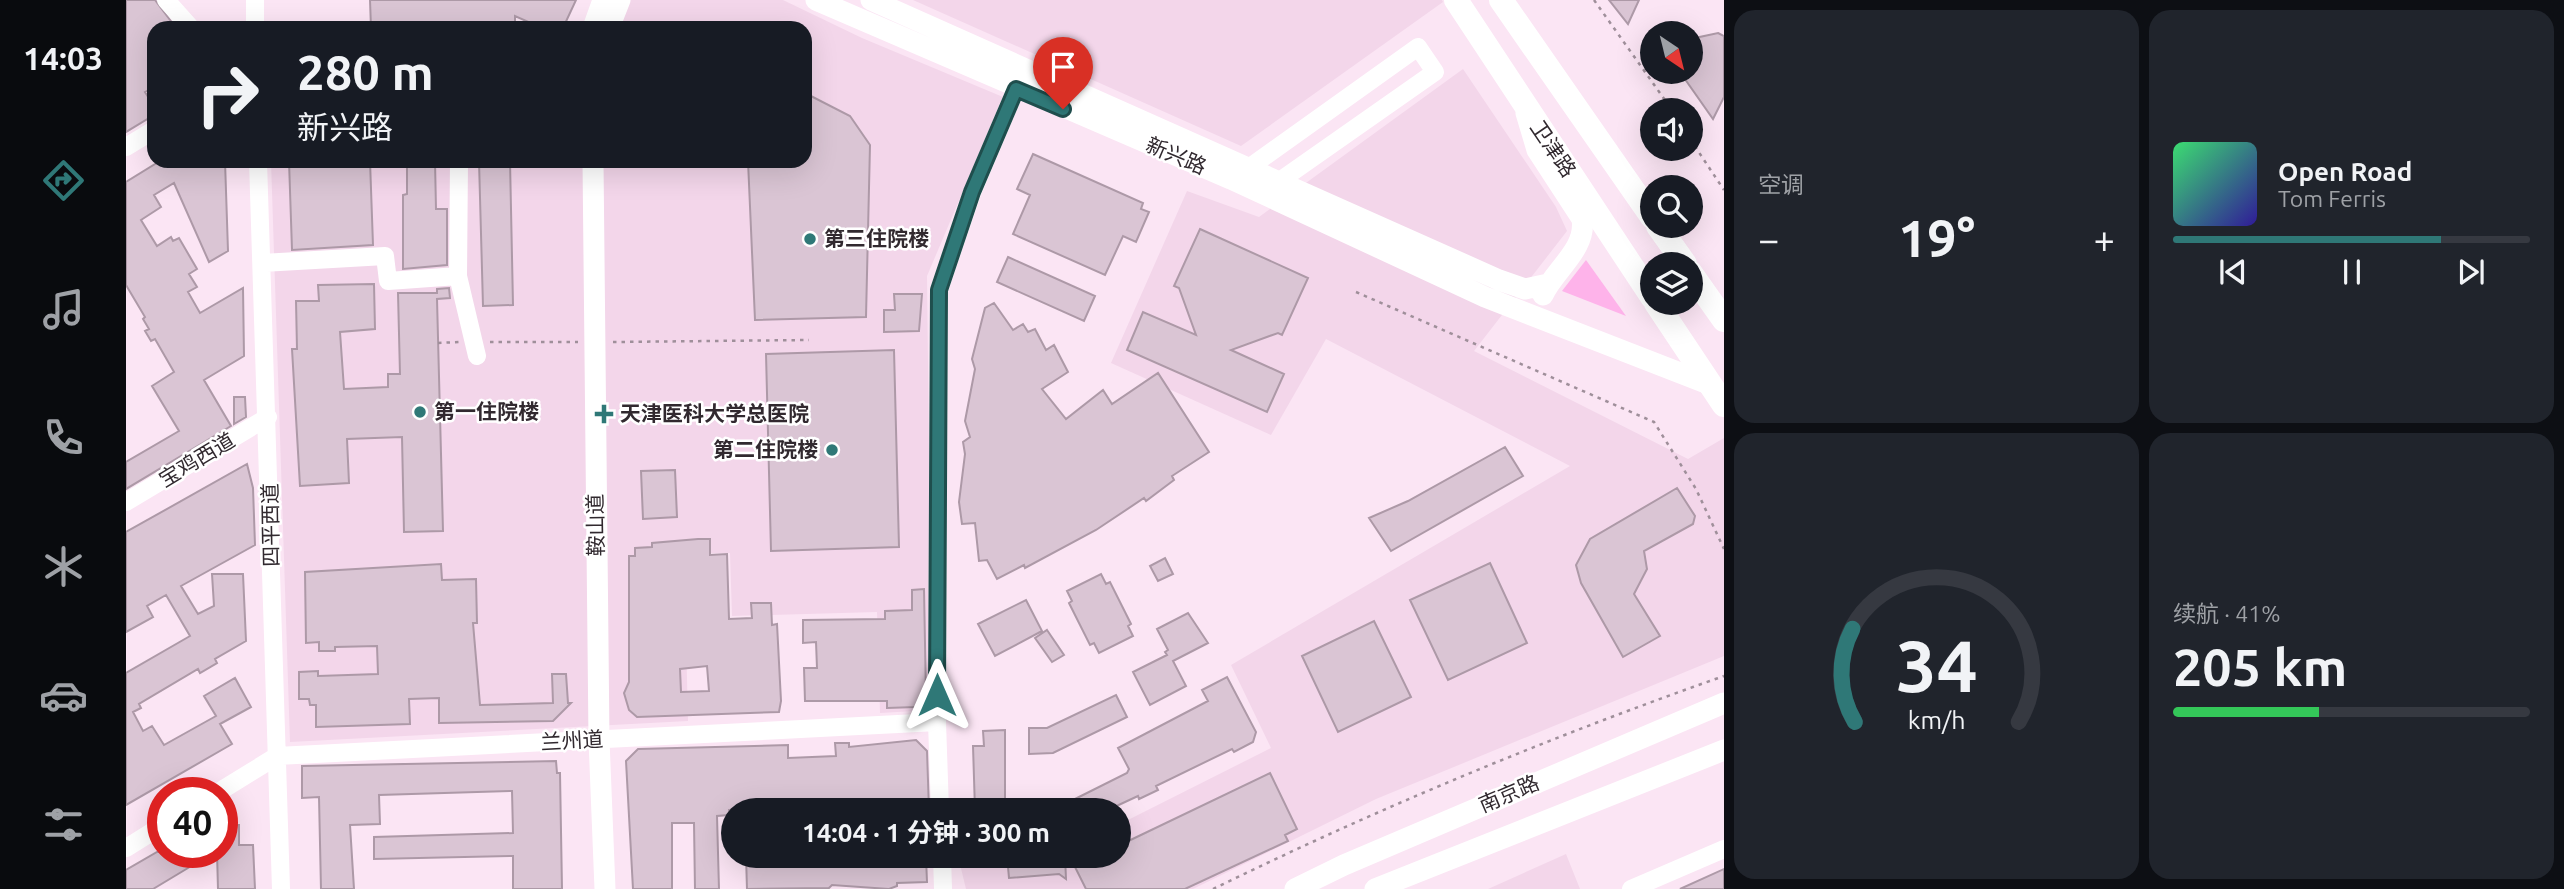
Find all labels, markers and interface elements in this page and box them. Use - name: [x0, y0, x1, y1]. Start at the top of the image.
- north arrow: [1640, 21, 1703, 84]
- map controls: [1640, 21, 1703, 315]
- pin: [1033, 37, 1093, 109]
- text: 14:03: [23, 40, 103, 76]
- text: 280 m: [297, 44, 434, 99]
- icon: arrive: [1044, 48, 1082, 86]
- icon: right: [182, 49, 273, 140]
- button: sound: [1640, 98, 1703, 161]
- text: 新兴路: [297, 109, 393, 145]
- street label: 卫津路: [1526, 116, 1581, 181]
- street label: 新兴路: [1143, 132, 1210, 178]
- icon: directions: [39, 156, 88, 205]
- text: Open Road: [2278, 157, 2412, 186]
- text: 空调: [1758, 172, 1804, 197]
- button: search: [1640, 175, 1703, 238]
- text: Tom Ferris: [2278, 186, 2386, 211]
- text: 19°: [1898, 209, 1975, 267]
- text: −: [1758, 218, 1779, 260]
- text: +: [2094, 218, 2115, 260]
- place label: 第三住院楼: [824, 226, 929, 250]
- marker: 第三住院楼: [802, 231, 818, 247]
- button: layers: [1640, 252, 1703, 315]
- icon: previous: [2214, 253, 2252, 291]
- icon: pause: [2333, 253, 2371, 291]
- icon: next: [2452, 253, 2490, 291]
- icon: music: [39, 285, 88, 334]
- place label: 第一住院楼: [434, 399, 539, 423]
- place label: 天津医科大学总医院: [620, 401, 809, 425]
- marker: 第一住院楼: [412, 404, 428, 420]
- marker: 天津医科大学总医院: [594, 404, 614, 424]
- icon: phone: [39, 413, 88, 462]
- street label: 宝鸡西道: [154, 427, 239, 491]
- place label: 第二住院楼: [713, 437, 818, 461]
- marker: 第二住院楼: [824, 442, 840, 458]
- street label: 四平西道: [257, 483, 283, 567]
- street label: 鞍山道: [582, 493, 608, 557]
- icon: climate: [39, 542, 88, 591]
- text: 续航 · 41%: [2173, 601, 2280, 626]
- text: 34: [1895, 624, 1978, 706]
- text: 205 km: [2173, 638, 2347, 696]
- position arrow: [900, 658, 974, 732]
- icon: car: [39, 671, 88, 720]
- text: km/h: [1908, 706, 1965, 734]
- street label: 兰州道: [540, 726, 604, 754]
- street label: 南京路: [1475, 770, 1542, 816]
- speed limit sign: 40: [147, 777, 238, 868]
- icon: filters: [39, 800, 88, 849]
- text: 14:04 · 1 分钟 · 300 m: [802, 818, 1050, 847]

